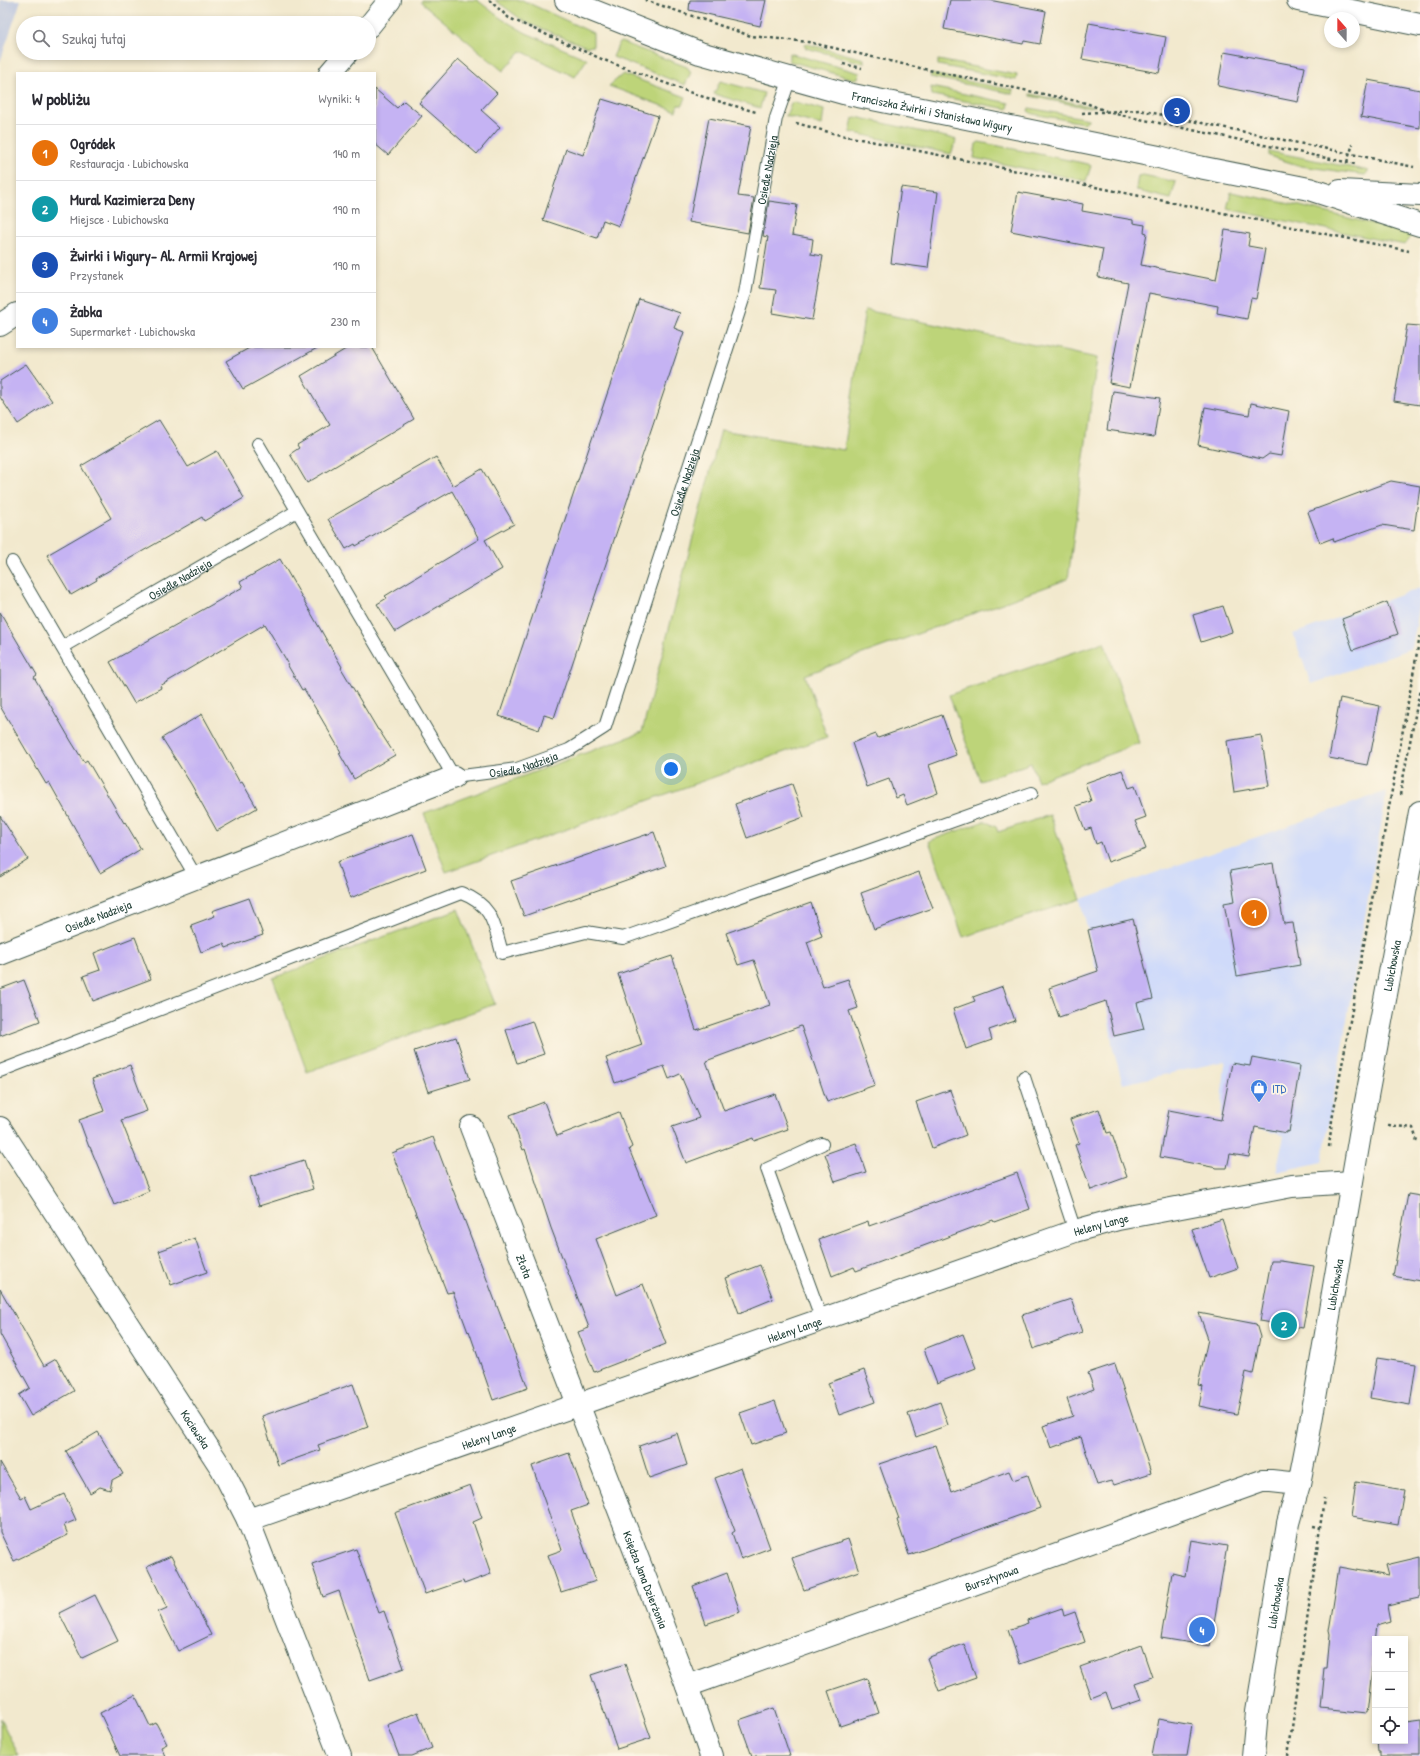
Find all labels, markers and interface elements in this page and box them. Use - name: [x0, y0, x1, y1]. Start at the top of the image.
- north arrow: [1324, 12, 1360, 48]
- search box: [16, 16, 376, 60]
- icon: search: [30, 27, 52, 49]
- text: Szukaj tutaj: [62, 28, 126, 49]
- street label: Franciszka Żwirki i Stanisława Wigury: [850, 86, 1014, 136]
- text: W pobliżu: [32, 87, 90, 110]
- text: Wyniki: 4: [319, 89, 360, 107]
- pin: 3: [1164, 96, 1190, 126]
- text: Ogródek: [70, 133, 115, 154]
- street label: Osiedle Nadzieja: [752, 134, 781, 206]
- text: 1: [43, 144, 47, 162]
- text: 140 m: [333, 144, 360, 162]
- text: Restauracja · Lubichowska: [70, 154, 188, 172]
- text: Mural Kazimierza Deny: [70, 189, 195, 210]
- text: 2: [42, 200, 48, 218]
- text: 190 m: [333, 200, 360, 218]
- text: Miejsce · Lubichowska: [70, 210, 168, 228]
- text: Żwirki i Wigury- Al. Armii Krajowej: [70, 245, 257, 266]
- text: 3: [42, 256, 48, 274]
- text: 190 m: [333, 256, 360, 274]
- text: Przystanek: [70, 266, 123, 284]
- text: Żabka: [70, 301, 102, 322]
- text: 4: [43, 312, 47, 330]
- text: 230 m: [330, 312, 360, 330]
- text: Supermarket · Lubichowska: [70, 322, 195, 340]
- street label: Osiedle Nadzieja: [665, 446, 703, 518]
- street label: Osiedle Nadzieja: [145, 554, 215, 604]
- street label: Osiedle Nadzieja: [488, 746, 560, 781]
- your location: [661, 759, 681, 779]
- street label: Osiedle Nadzieja: [62, 895, 134, 937]
- pin: 1: [1241, 898, 1267, 928]
- street label: Lubichowska: [1378, 938, 1405, 992]
- shop icon: ITD: [1249, 1078, 1269, 1103]
- place label: ITD: [1272, 1080, 1286, 1097]
- street label: Heleny Lange: [1072, 1209, 1130, 1240]
- street label: Złota: [512, 1252, 537, 1281]
- street label: Lubichowska: [1322, 1257, 1347, 1311]
- pin: 2: [1271, 1310, 1297, 1340]
- street label: Heleny Lange: [765, 1312, 824, 1346]
- street label: Kociewska: [177, 1406, 215, 1452]
- street label: Heleny Lange: [459, 1418, 518, 1453]
- street label: Księdza Jana Dzierżonia: [619, 1528, 673, 1631]
- street label: Bursztynowa: [962, 1560, 1020, 1595]
- street label: Lubichowska: [1262, 1576, 1288, 1629]
- pin: 4: [1189, 1615, 1215, 1645]
- map controls: [1372, 1636, 1408, 1744]
- button: +: [1372, 1636, 1408, 1672]
- button: −: [1372, 1672, 1408, 1708]
- button: locate: [1372, 1708, 1408, 1744]

